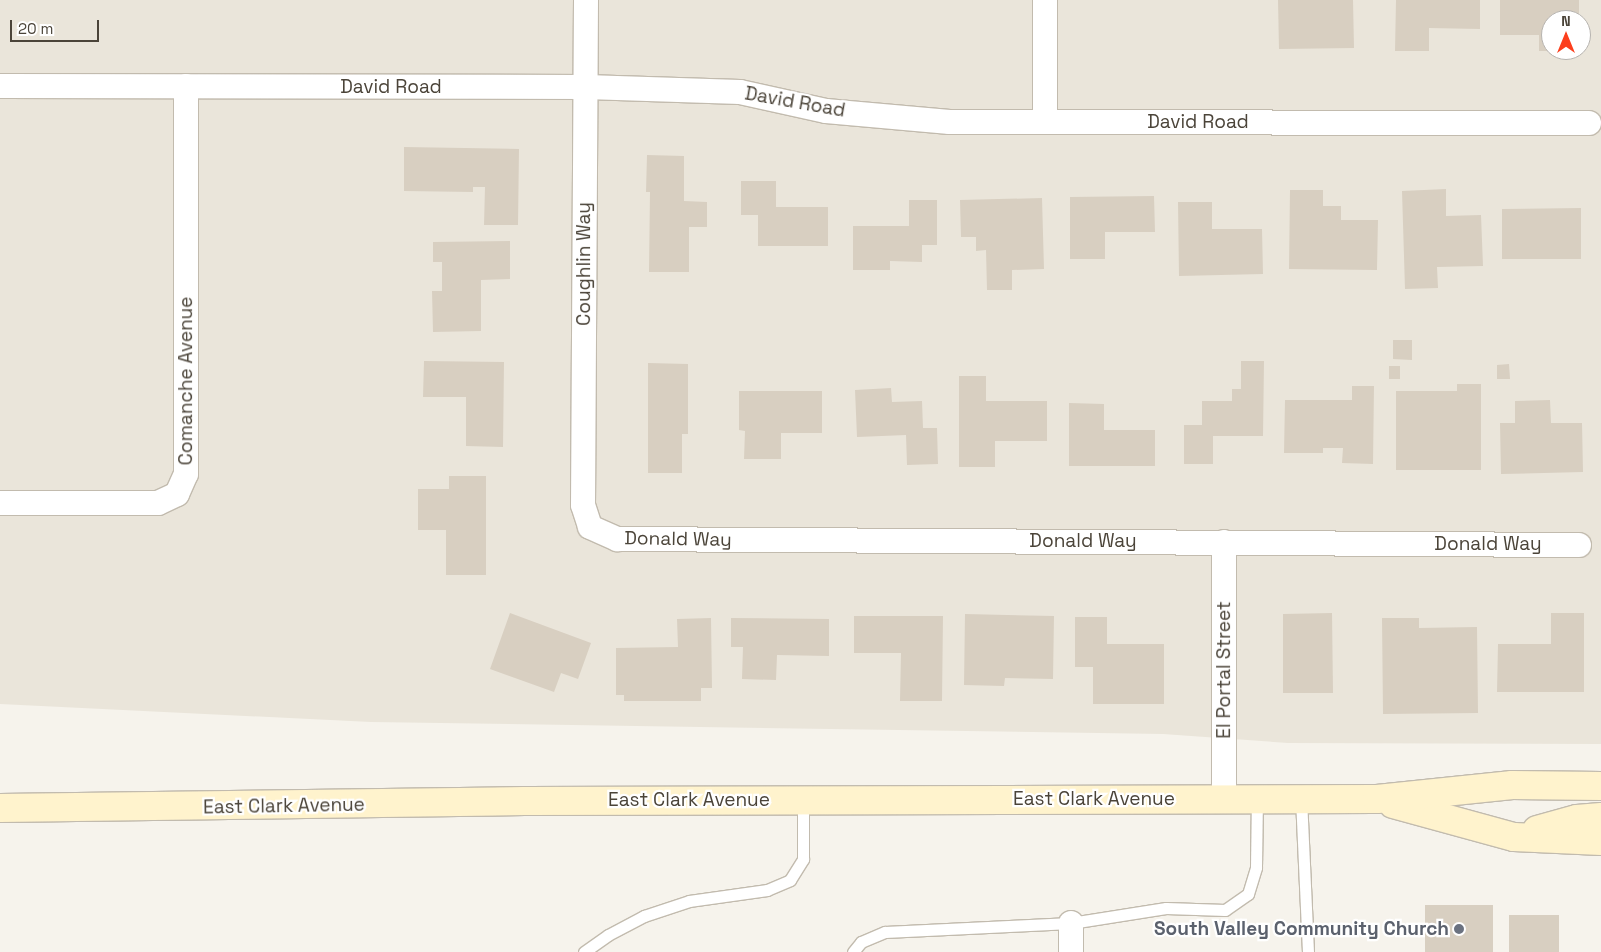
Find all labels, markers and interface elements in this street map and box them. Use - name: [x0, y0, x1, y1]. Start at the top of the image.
- scale bar: [12, 10, 101, 42]
- north arrow: [1541, 10, 1591, 60]
- text: N: [1561, 12, 1571, 30]
- text: 20 m: [18, 19, 53, 38]
- street label: David Road: [340, 76, 442, 98]
- street label: David Road: [743, 82, 847, 122]
- street label: David Road: [1147, 111, 1249, 133]
- street label: Coughlin Way: [573, 202, 595, 326]
- street label: Comanche Avenue: [175, 296, 197, 466]
- street label: Donald Way: [624, 527, 732, 551]
- street label: Donald Way: [1029, 530, 1137, 552]
- street label: Donald Way: [1434, 533, 1542, 555]
- street label: El Portal Street: [1213, 601, 1235, 739]
- street label: East Clark Avenue: [1013, 788, 1175, 810]
- street label: East Clark Avenue: [608, 789, 770, 811]
- street label: East Clark Avenue: [203, 793, 365, 819]
- place label: South Valley Community Church: [1154, 918, 1449, 940]
- marker: South Valley Community Church: [1453, 923, 1465, 935]

